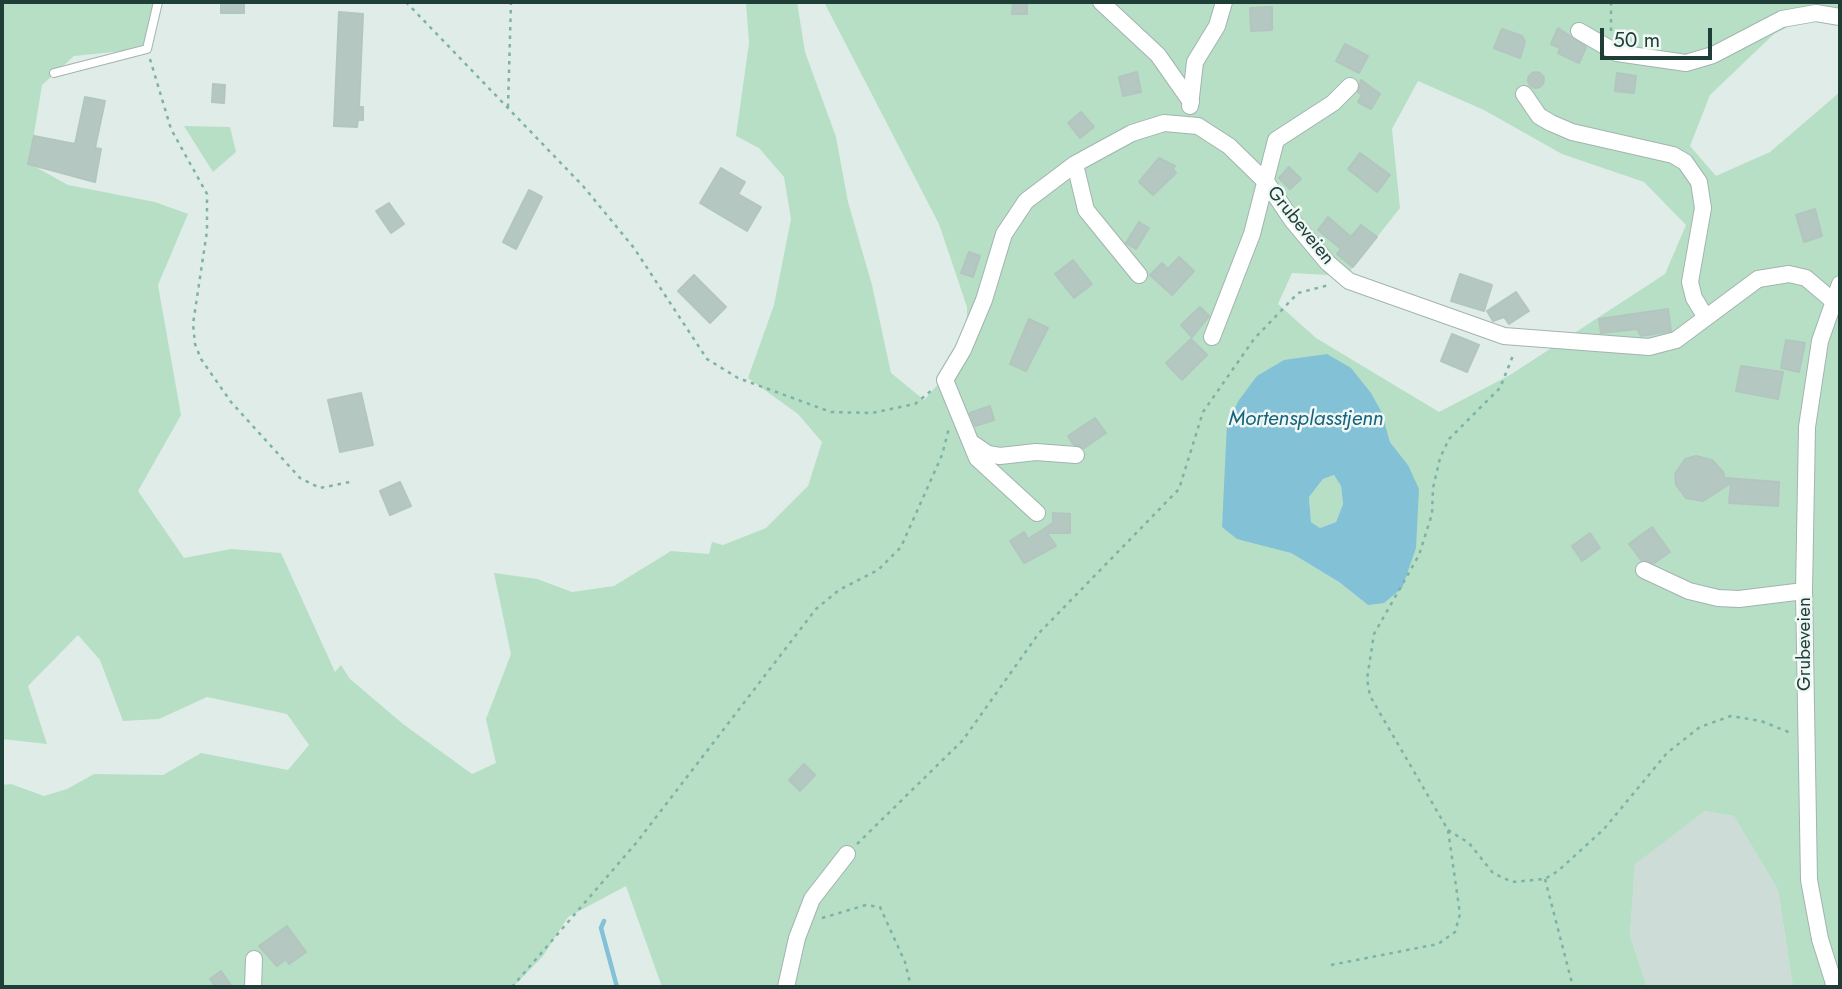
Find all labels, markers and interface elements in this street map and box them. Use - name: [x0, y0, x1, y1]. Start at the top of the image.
- scale bar: [1604, 14, 1716, 58]
- text: 50 m: [1613, 25, 1660, 55]
- street label: Grubeveien: [1262, 182, 1338, 270]
- water label: Mortensplasstjenn: [1228, 407, 1384, 433]
- street label: Grubeveien: [1794, 597, 1816, 691]

